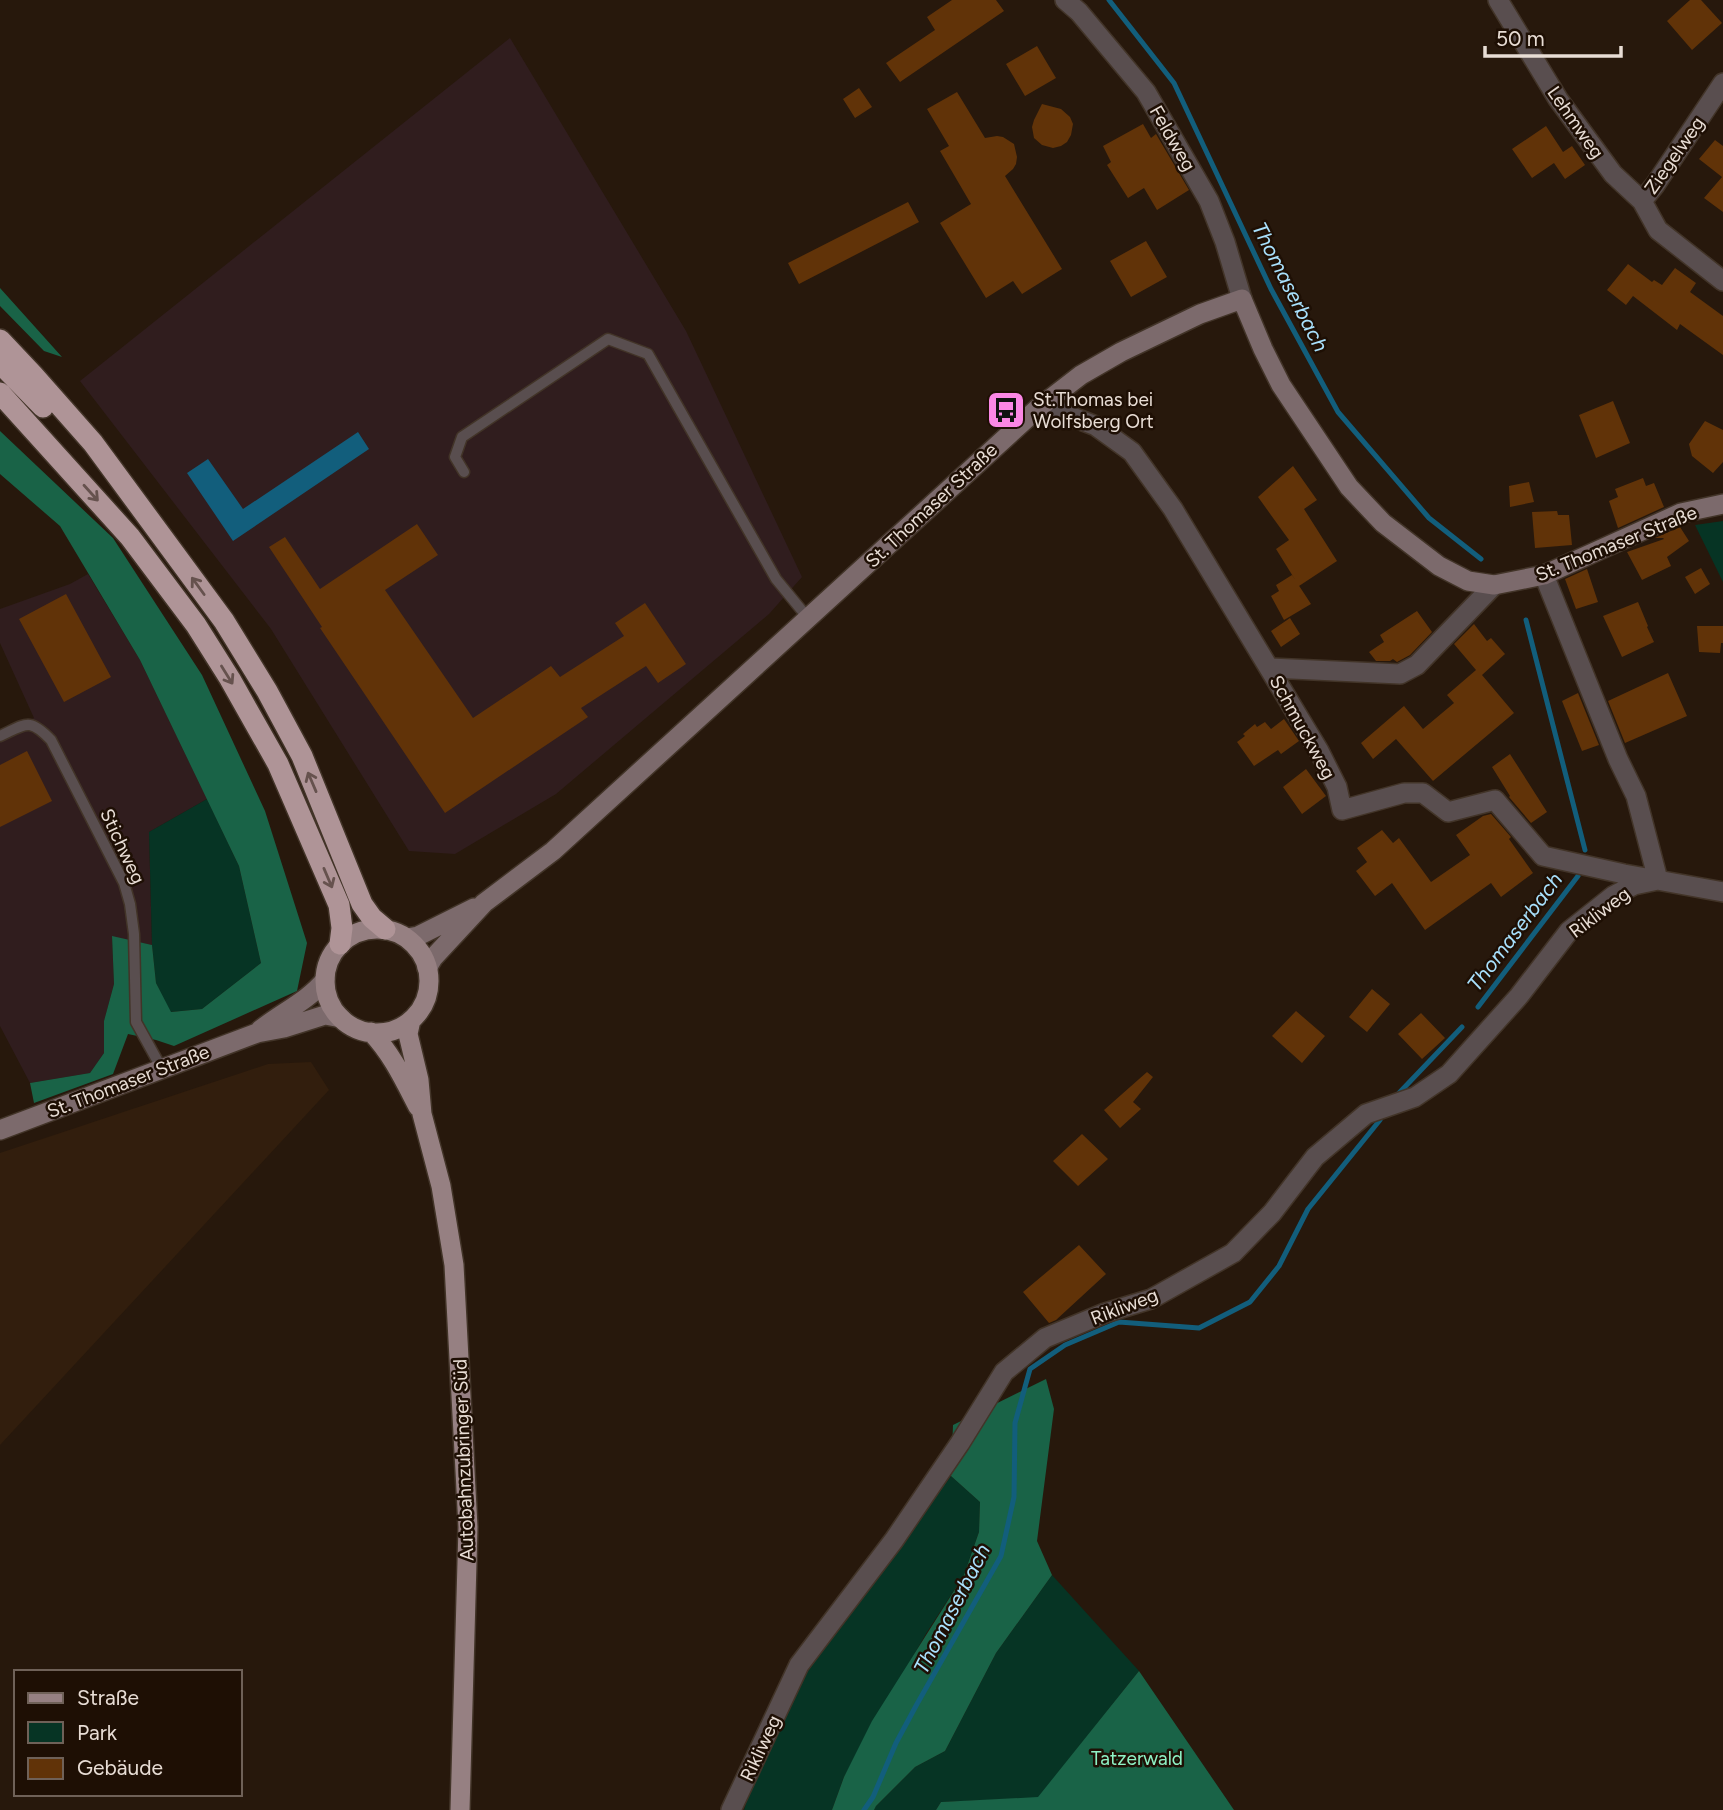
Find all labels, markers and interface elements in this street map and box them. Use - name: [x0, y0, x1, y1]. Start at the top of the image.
- scale bar: [1485, 14, 1622, 58]
- text: 50 m: [1496, 26, 1545, 51]
- street label: Lehmweg: [1542, 82, 1609, 163]
- street label: Feldweg: [1145, 101, 1201, 175]
- street label: Ziegelweg: [1640, 112, 1709, 198]
- water label: Thomaserbach: [1247, 218, 1334, 356]
- place label: St.Thomas bei Wolfsberg Ort: [1033, 388, 1154, 433]
- bus stop icon: St.Thomas bei Wolfsberg Ort: [985, 389, 1027, 431]
- street label: St. Thomaser Straße: [861, 438, 1002, 572]
- one-way arrow: [83, 484, 99, 502]
- street label: St. Thomaser Straße: [1532, 501, 1700, 586]
- one-way arrow: [191, 577, 205, 596]
- one-way arrow: [221, 664, 235, 684]
- street label: Schmuckweg: [1265, 671, 1341, 783]
- one-way arrow: [305, 772, 318, 793]
- street label: Stichweg: [95, 805, 150, 887]
- one-way arrow: [322, 867, 335, 889]
- water label: Thomaserbach: [1462, 867, 1567, 996]
- street label: Rikliweg: [1564, 882, 1634, 943]
- street label: St. Thomaser Straße: [44, 1040, 213, 1123]
- street label: Rikliweg: [1087, 1283, 1161, 1330]
- street label: Autobahnzubringer Süd: [448, 1359, 479, 1561]
- water label: Thomaserbach: [908, 1540, 995, 1678]
- legend: [14, 1670, 242, 1796]
- text: Straße: [77, 1685, 139, 1710]
- street label: Rikliweg: [735, 1711, 786, 1785]
- text: Park: [77, 1720, 118, 1745]
- park label: Tatzerwald: [1091, 1747, 1183, 1770]
- text: Gebäude: [77, 1755, 163, 1780]

